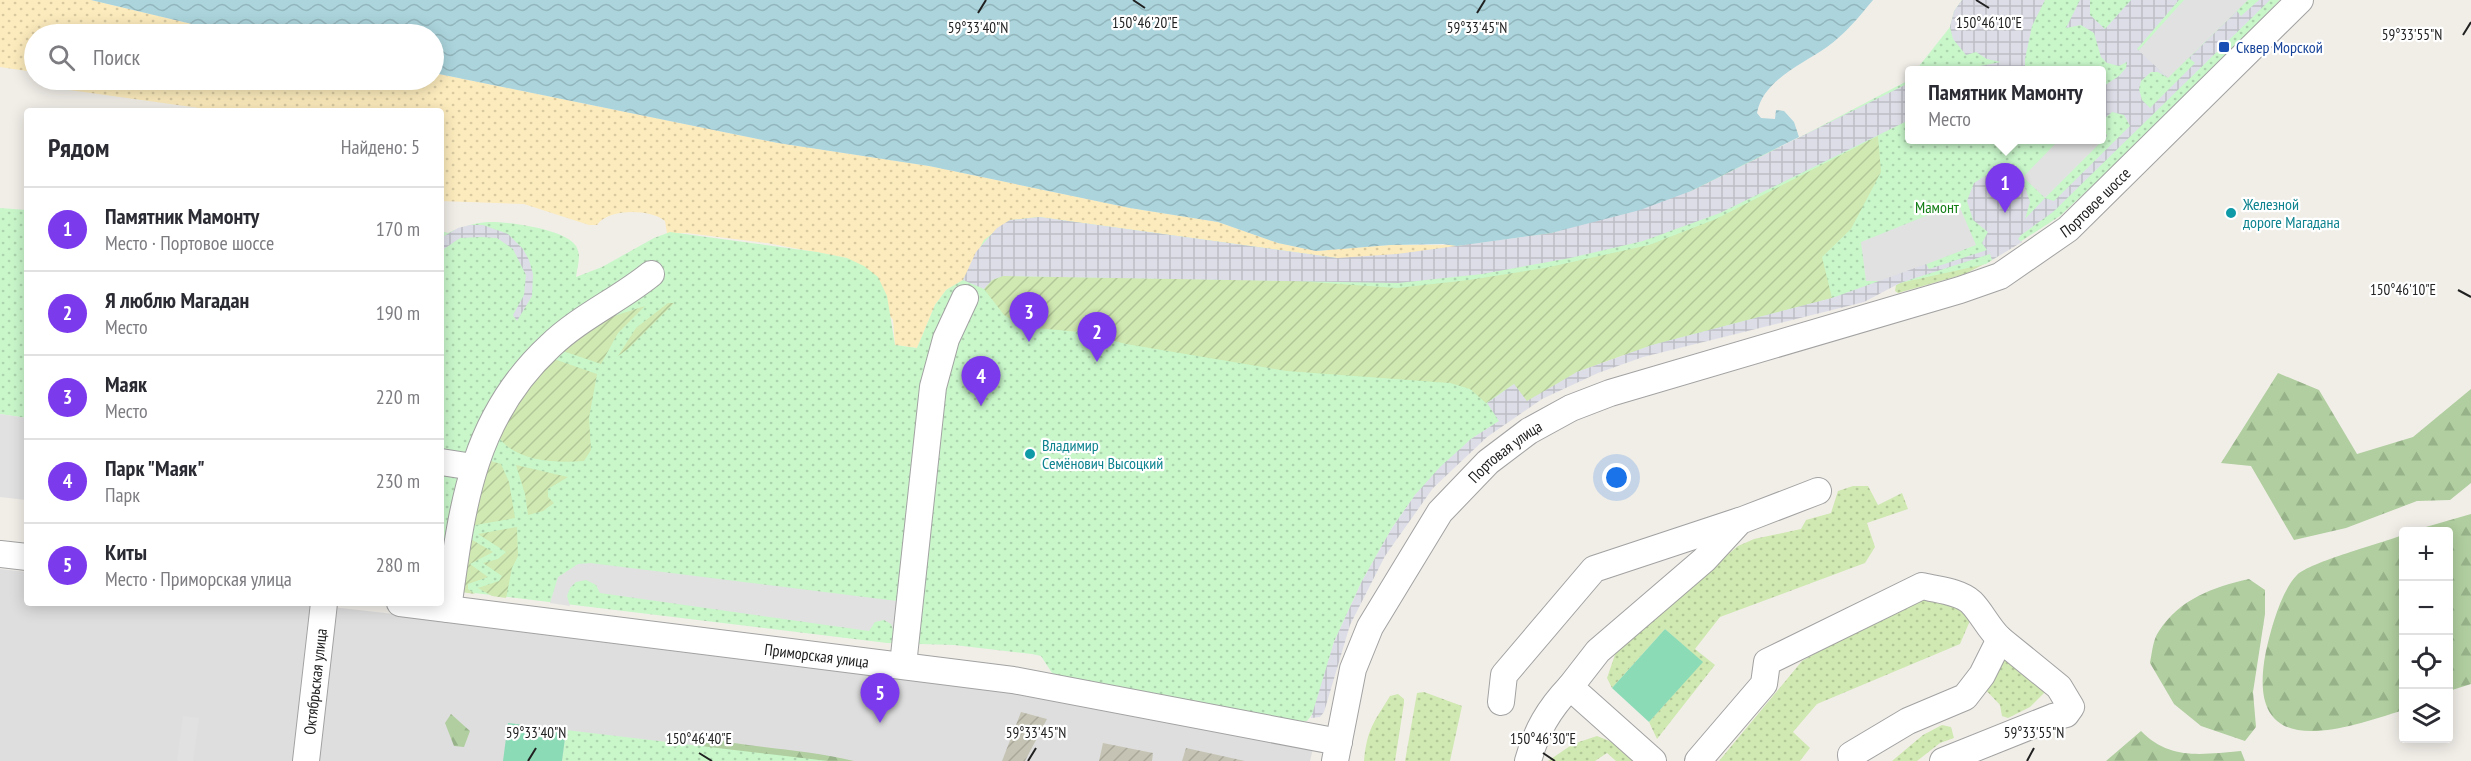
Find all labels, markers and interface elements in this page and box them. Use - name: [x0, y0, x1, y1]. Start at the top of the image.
- text: 150°46'20"E: [1112, 13, 1178, 32]
- text: 150°46'10"E: [1956, 13, 2022, 32]
- text: 59°33'40"N: [948, 18, 1008, 37]
- text: 59°33'45"N: [1447, 18, 1507, 37]
- search box: [24, 24, 444, 90]
- text: 59°33'55"N: [2382, 25, 2442, 44]
- place label: Сквер Морской: [2236, 37, 2323, 57]
- marker: Сквер Морской: [2217, 40, 2231, 54]
- icon: search: [45, 41, 78, 74]
- text: Поиск: [93, 43, 140, 71]
- popup: [1905, 66, 2106, 144]
- text: Памятник Мамонту: [1928, 78, 2083, 106]
- text: Место: [1928, 106, 1971, 132]
- text: Рядом: [48, 131, 109, 164]
- text: Найдено: 5: [341, 134, 420, 160]
- street label: Портовое шоссе: [2056, 163, 2135, 242]
- pin: 1: [1986, 164, 2024, 213]
- place label: Железной дороге Магадана: [2242, 194, 2340, 232]
- park label: Мамонт: [1915, 197, 1960, 217]
- text: Памятник Мамонту: [105, 202, 259, 230]
- marker: Железной дороге Магадана: [2224, 206, 2238, 220]
- text: 1: [63, 216, 72, 242]
- text: 170 m: [376, 216, 420, 242]
- text: Место · Портовое шоссе: [105, 230, 274, 256]
- text: 150°46'10"E: [2370, 280, 2436, 299]
- text: Я люблю Магадан: [105, 286, 249, 314]
- pin: 3: [1010, 292, 1048, 342]
- text: 2: [63, 300, 72, 326]
- text: 190 m: [376, 300, 420, 326]
- pin: 2: [1078, 312, 1116, 362]
- text: Место: [105, 314, 148, 340]
- pin: 4: [962, 356, 1000, 406]
- text: Маяк: [105, 370, 147, 398]
- text: 3: [63, 384, 72, 410]
- text: 220 m: [376, 384, 420, 410]
- text: Место: [105, 398, 148, 424]
- street label: Портовая улица: [1464, 416, 1545, 487]
- place label: Владимир Семёнович Высоцкий: [1042, 435, 1163, 473]
- marker: Владимир Семёнович Высоцкий: [1023, 447, 1037, 461]
- text: Парк "Маяк": [105, 454, 205, 482]
- your location: [1602, 463, 1631, 492]
- text: 4: [63, 468, 72, 494]
- text: 230 m: [376, 468, 420, 494]
- text: Парк: [105, 482, 140, 508]
- map controls: [2399, 527, 2453, 743]
- button: +: [2399, 527, 2453, 581]
- text: Киты: [105, 538, 147, 566]
- text: 5: [63, 552, 72, 578]
- text: 280 m: [376, 552, 420, 578]
- text: Место · Приморская улица: [105, 566, 292, 592]
- button: −: [2399, 581, 2453, 635]
- street label: Октябрьская улица: [299, 627, 331, 736]
- button: locate: [2399, 635, 2453, 689]
- street label: Приморская улица: [763, 639, 870, 672]
- pin: 5: [860, 674, 900, 723]
- button: layers: [2399, 689, 2453, 743]
- text: 59°33'40"N: [506, 723, 566, 742]
- text: 59°33'45"N: [1006, 723, 1066, 742]
- text: 59°33'55"N: [2004, 723, 2064, 742]
- text: 150°46'40"E: [666, 729, 732, 748]
- text: 150°46'30"E: [1510, 729, 1576, 748]

